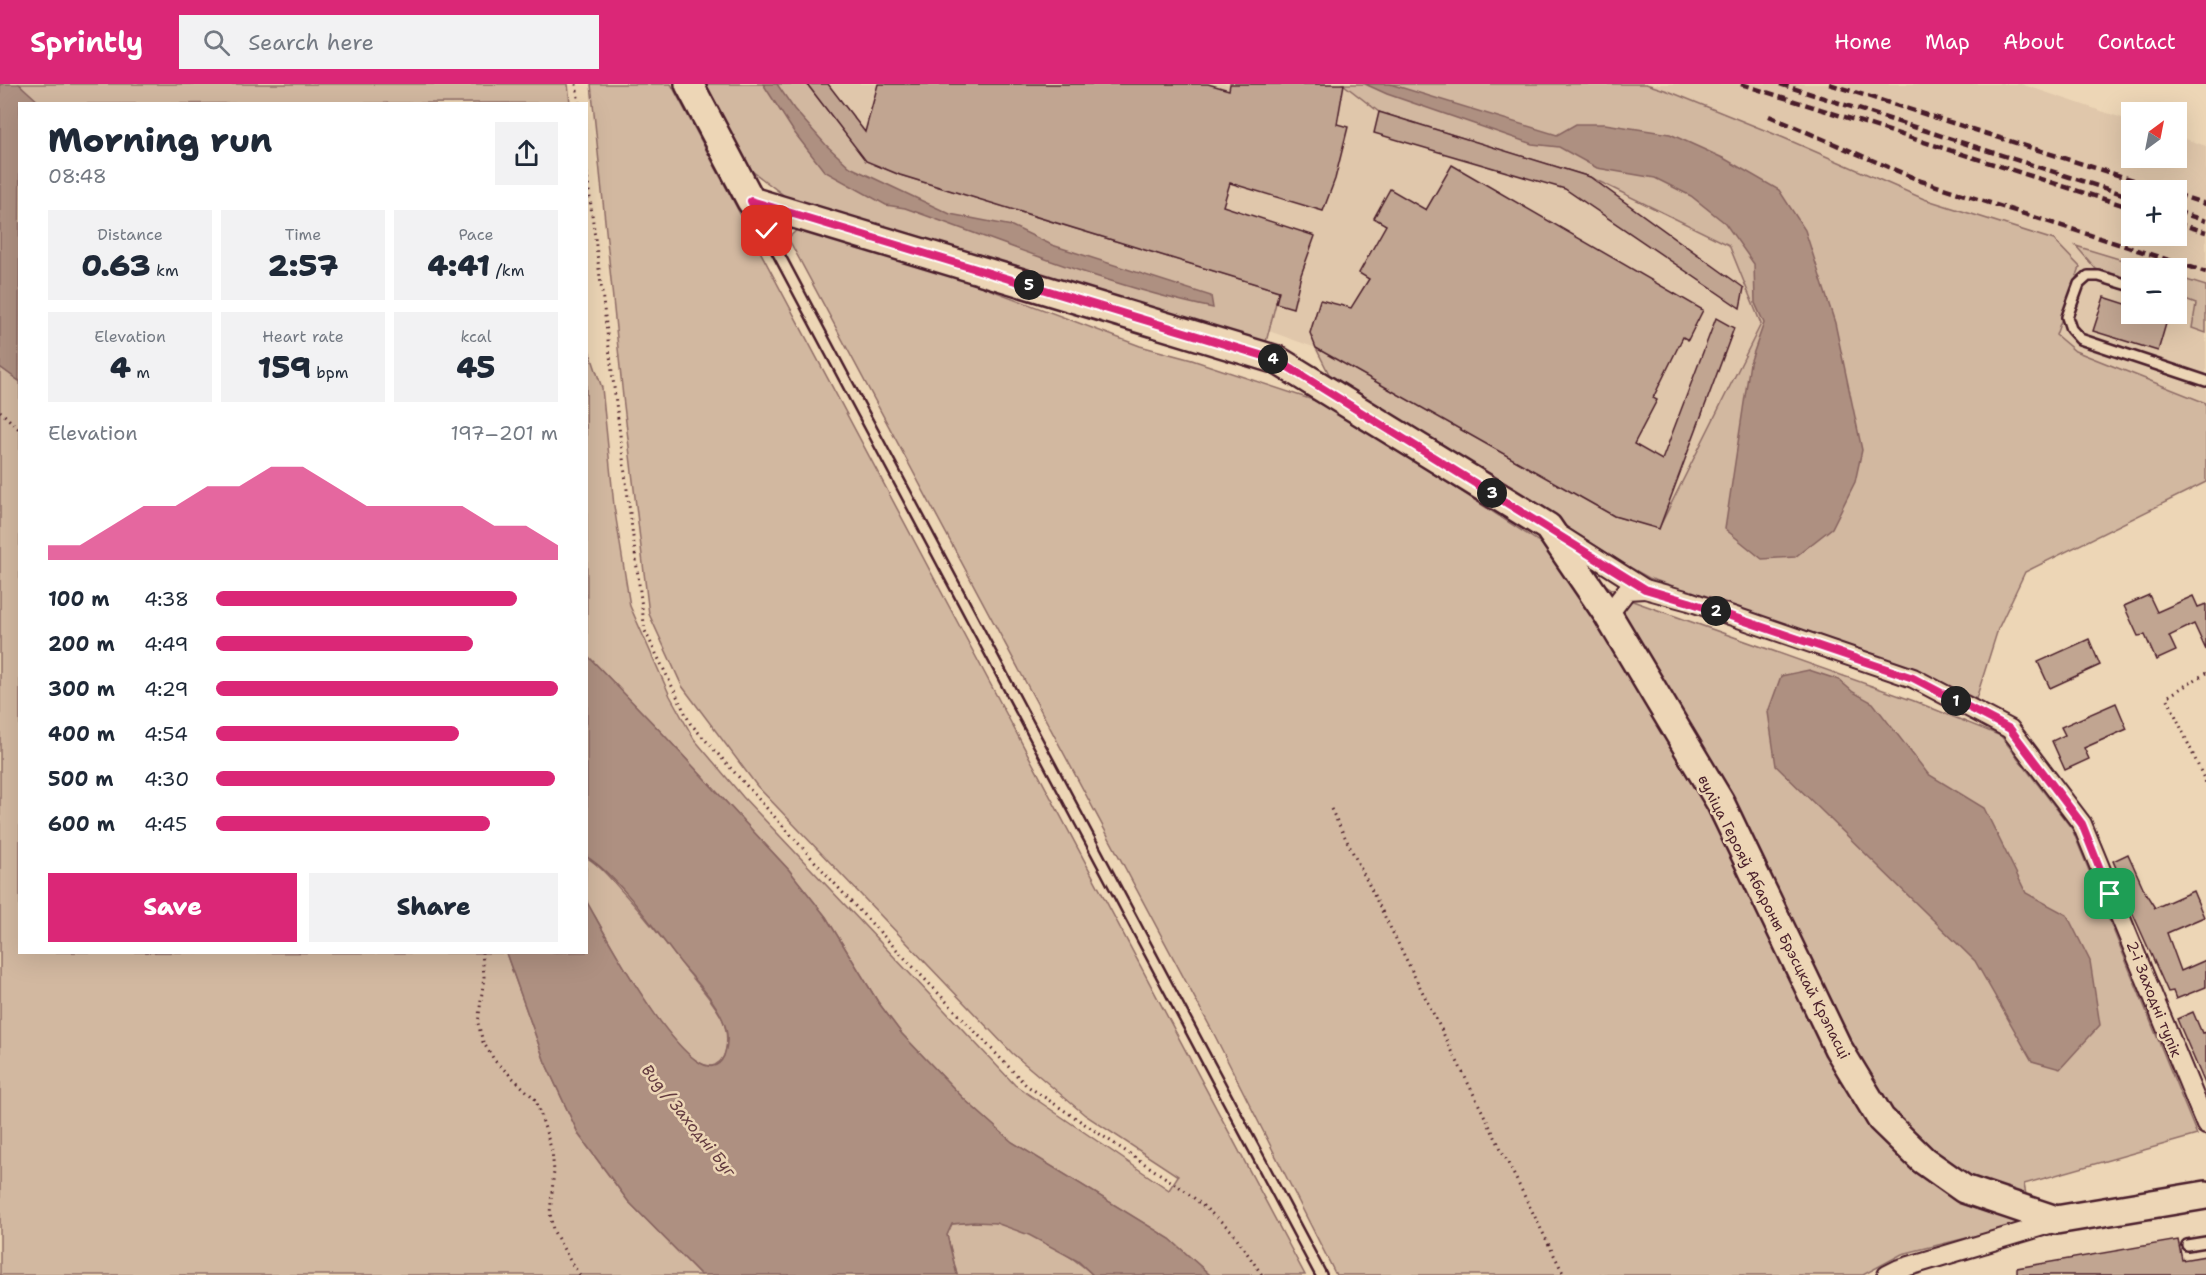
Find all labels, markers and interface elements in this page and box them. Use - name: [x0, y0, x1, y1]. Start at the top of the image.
- search box: [179, 15, 599, 69]
- text: Sprintly: [30, 23, 143, 61]
- icon: search: [200, 26, 233, 59]
- text: Search here: [248, 28, 374, 57]
- text: Home: [1834, 28, 1892, 56]
- text: Map: [1925, 28, 1970, 56]
- text: About: [2003, 28, 2064, 56]
- text: Contact: [2097, 28, 2176, 56]
- north arrow: [2121, 102, 2187, 168]
- map controls: [2121, 102, 2187, 324]
- text: Morning run: [48, 118, 272, 163]
- button: share: [495, 122, 558, 185]
- text: 08:48: [48, 163, 107, 189]
- button: +: [2121, 180, 2187, 246]
- pin: [741, 205, 792, 256]
- icon: check: [750, 214, 783, 247]
- text: Distance: [97, 224, 163, 245]
- text: Time: [285, 224, 321, 245]
- text: Pace: [458, 224, 494, 245]
- text: 0.63: [81, 245, 151, 286]
- text: 2:57: [268, 245, 338, 286]
- text: 4:41: [428, 245, 490, 286]
- button: −: [2121, 258, 2187, 324]
- text: km: [151, 260, 179, 281]
- text: /km: [490, 260, 524, 281]
- pin: 5: [1014, 270, 1044, 300]
- text: 5: [1024, 274, 1034, 295]
- text: Elevation: [94, 326, 166, 347]
- text: Heart rate: [262, 326, 344, 347]
- text: kcal: [460, 326, 492, 347]
- pin: 4: [1258, 344, 1288, 374]
- text: 4: [110, 347, 131, 388]
- text: 159: [257, 347, 311, 388]
- text: 45: [457, 347, 495, 388]
- text: 4: [1267, 348, 1279, 369]
- text: m: [131, 362, 150, 383]
- text: bpm: [311, 362, 349, 383]
- text: Elevation: [48, 420, 138, 446]
- text: 197–201 m: [450, 420, 558, 446]
- pin: 3: [1477, 478, 1507, 508]
- text: 3: [1486, 482, 1498, 503]
- text: 100 m: [48, 586, 110, 612]
- text: 4:38: [144, 586, 189, 612]
- pin: 2: [1701, 596, 1731, 626]
- text: 2: [1710, 600, 1722, 621]
- text: 200 m: [48, 631, 115, 657]
- text: 4:49: [144, 631, 189, 657]
- text: 300 m: [48, 676, 115, 702]
- text: 4:29: [144, 676, 189, 702]
- pin: 1: [1941, 686, 1971, 716]
- text: 1: [1952, 690, 1960, 711]
- text: 400 m: [48, 721, 115, 747]
- text: 4:54: [144, 721, 188, 747]
- text: 500 m: [48, 766, 114, 792]
- text: 4:30: [144, 766, 189, 792]
- street label: вуліца Герояў Абароны Брэсцкай Крэпасці: [1693, 771, 1855, 1063]
- text: 600 m: [48, 811, 115, 837]
- text: 4:45: [144, 811, 187, 837]
- pin: [2084, 868, 2135, 919]
- button: Save: [48, 873, 297, 942]
- button: Share: [309, 873, 558, 942]
- icon: arrive: [2093, 877, 2126, 910]
- street label: 2-і Заходні тупік: [2122, 938, 2186, 1060]
- water label: Bug / Заходні Буг: [637, 1060, 741, 1182]

